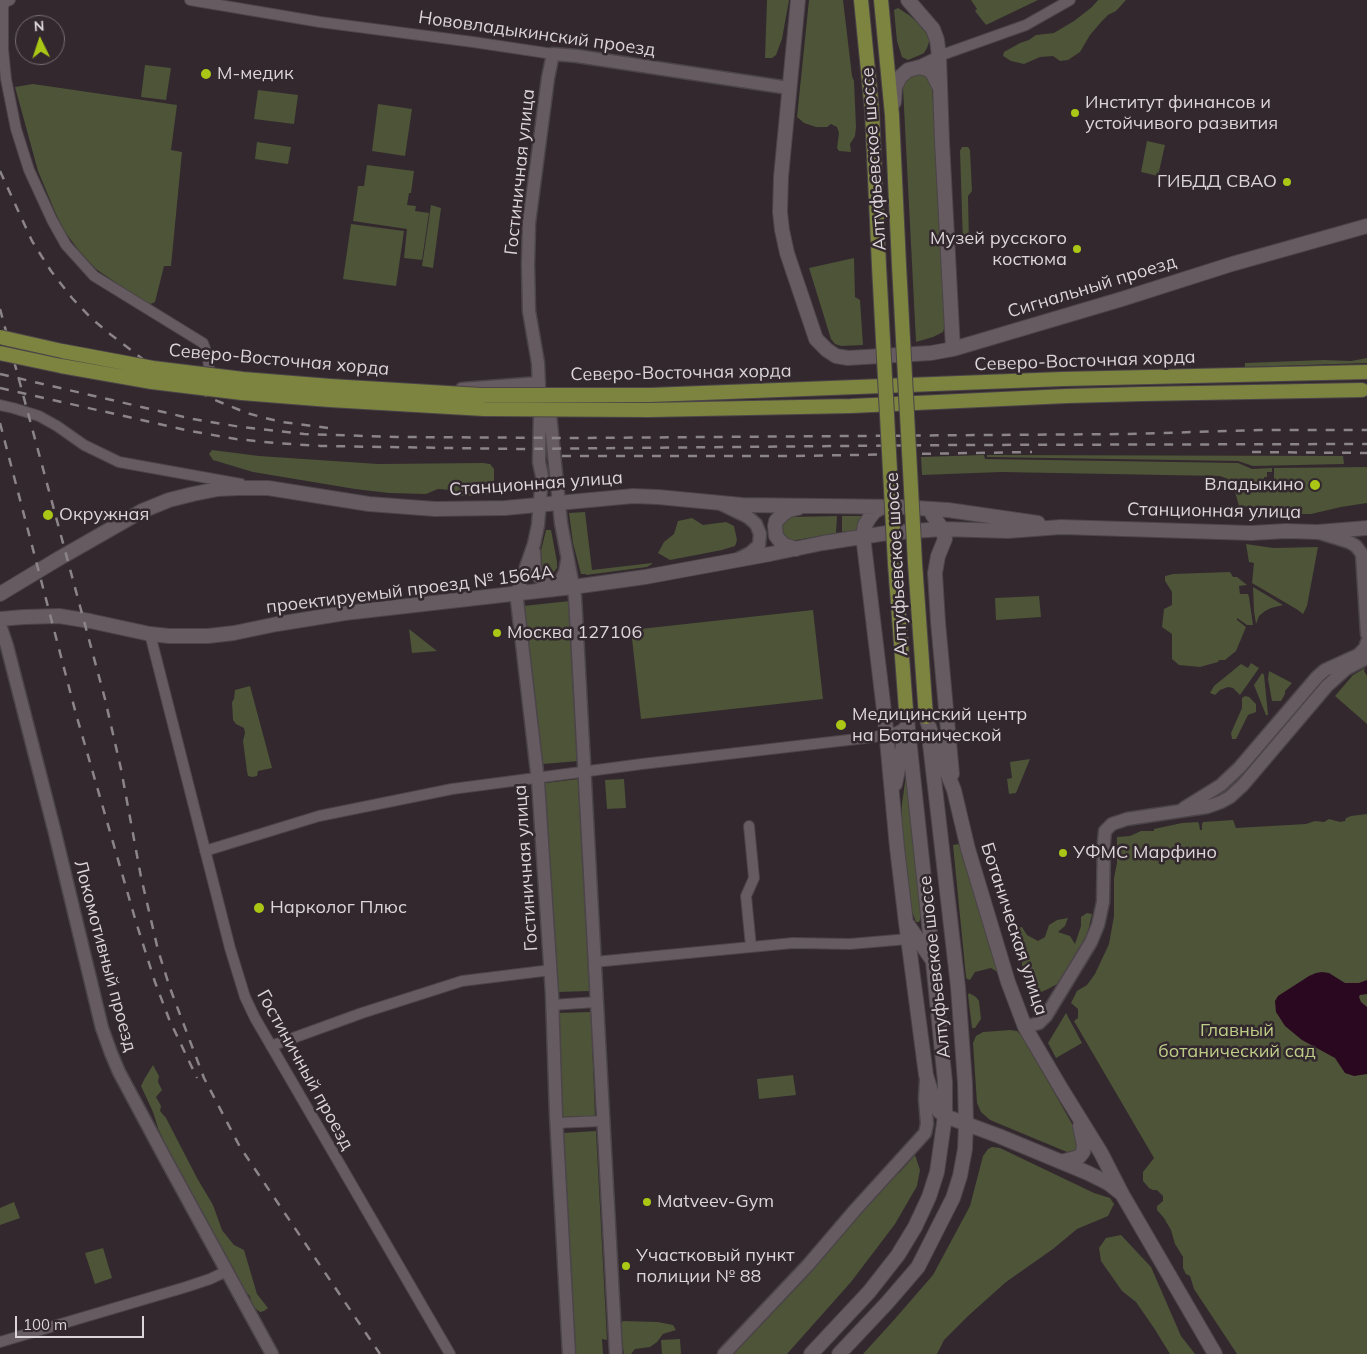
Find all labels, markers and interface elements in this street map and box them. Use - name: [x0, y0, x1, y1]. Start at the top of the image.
- street label: Нововладыкинский проезд: [417, 7, 657, 61]
- north arrow: [15, 15, 65, 65]
- text: N: [33, 17, 45, 35]
- place label: М-медик: [217, 63, 294, 85]
- marker: М-медик: [199, 67, 213, 81]
- street label: Алтуфьевское шоссе: [857, 67, 891, 251]
- street label: Гостиничная улица: [501, 88, 539, 256]
- place label: Институт финансов и устойчивого развития: [1085, 92, 1278, 134]
- marker: Институт финансов и устойчивого развития: [1069, 107, 1081, 119]
- place label: ГИБДД СВАО: [1157, 171, 1277, 193]
- marker: ГИБДД СВАО: [1281, 176, 1293, 188]
- place label: Музей русского костюма: [930, 228, 1067, 270]
- marker: Музей русского костюма: [1071, 243, 1083, 255]
- street label: Сигнальный проезд: [1005, 251, 1179, 323]
- street label: Северо-Восточная хорда: [168, 340, 390, 380]
- street label: Северо-Восточная хорда: [974, 346, 1196, 376]
- street label: Северо-Восточная хорда: [570, 360, 792, 386]
- street label: Станционная улица: [448, 467, 624, 501]
- street label: Алтуфьевское шоссе: [881, 472, 913, 656]
- place label: Владыкино: [1204, 474, 1304, 496]
- marker: Владыкино: [1308, 478, 1322, 492]
- street label: Станционная улица: [1127, 499, 1301, 523]
- place label: Окружная: [59, 504, 149, 526]
- marker: Окружная: [41, 508, 55, 522]
- street label: проектируемый проезд № 1564А: [265, 562, 555, 618]
- place label: Москва 127106: [507, 622, 642, 644]
- marker: Москва 127106: [491, 627, 503, 639]
- place label: Медицинский центр на Ботанической: [852, 704, 1027, 746]
- marker: Медицинский центр на Ботанической: [834, 718, 848, 732]
- street label: Гостиничная улица: [509, 784, 543, 952]
- street label: Ботаническая улица: [976, 840, 1052, 1018]
- place label: УФМС Марфино: [1073, 842, 1217, 864]
- marker: УФМС Марфино: [1057, 847, 1069, 859]
- street label: Локомотивный проезд: [69, 858, 141, 1054]
- street label: Алтуфьевское шоссе: [915, 875, 955, 1059]
- place label: Нарколог Плюс: [270, 897, 407, 919]
- marker: Нарколог Плюс: [252, 901, 266, 915]
- street label: Гостиничный проезд: [252, 986, 358, 1154]
- park label: Главный ботанический сад: [1158, 1020, 1316, 1062]
- place label: Matveev-Gym: [657, 1191, 774, 1213]
- marker: Matveev-Gym: [641, 1196, 653, 1208]
- place label: Участковый пункт полиции № 88: [636, 1245, 794, 1288]
- marker: Участковый пункт полиции № 88: [620, 1260, 632, 1272]
- scale bar: [18, 1306, 146, 1338]
- text: 100 m: [23, 1315, 67, 1334]

